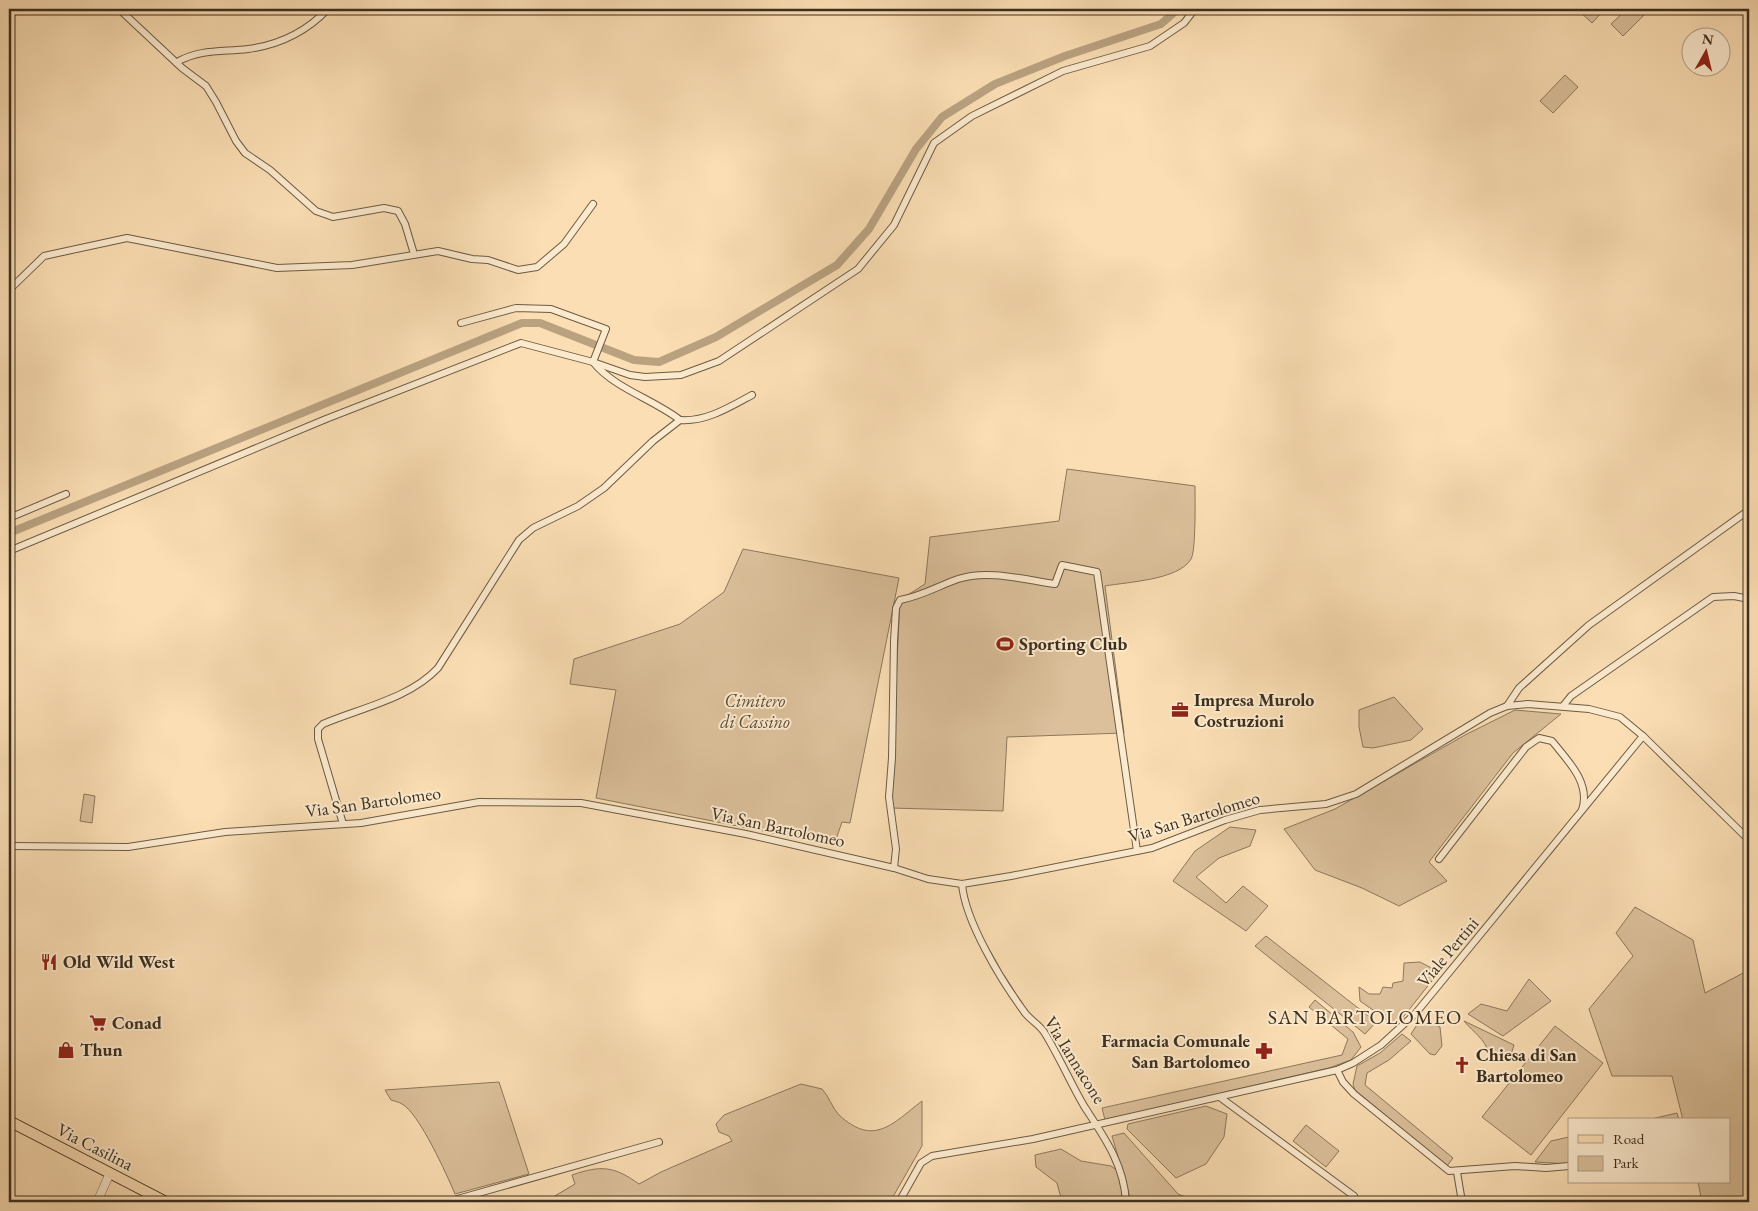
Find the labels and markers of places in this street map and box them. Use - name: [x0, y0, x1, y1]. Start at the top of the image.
- place label: Sporting Club: [1019, 632, 1127, 655]
- sports icon: Sporting Club: [995, 634, 1015, 654]
- place label: Impresa Murolo Costruzioni: [1194, 688, 1314, 732]
- office icon: Impresa Murolo Costruzioni: [1170, 700, 1190, 720]
- place label: Old Wild West: [63, 950, 175, 973]
- restaurant icon: Old Wild West: [39, 952, 59, 972]
- place label: Conad: [112, 1011, 162, 1034]
- supermarket icon: Conad: [88, 1013, 108, 1033]
- place label: Farmacia Comunale San Bartolomeo: [1101, 1029, 1250, 1073]
- place label: Thun: [80, 1038, 123, 1061]
- shop icon: Thun: [56, 1040, 76, 1060]
- pharmacy icon: Farmacia Comunale San Bartolomeo: [1254, 1041, 1274, 1061]
- place label: Chiesa di San Bartolomeo: [1476, 1043, 1577, 1087]
- church icon: Chiesa di San Bartolomeo: [1452, 1055, 1472, 1075]

